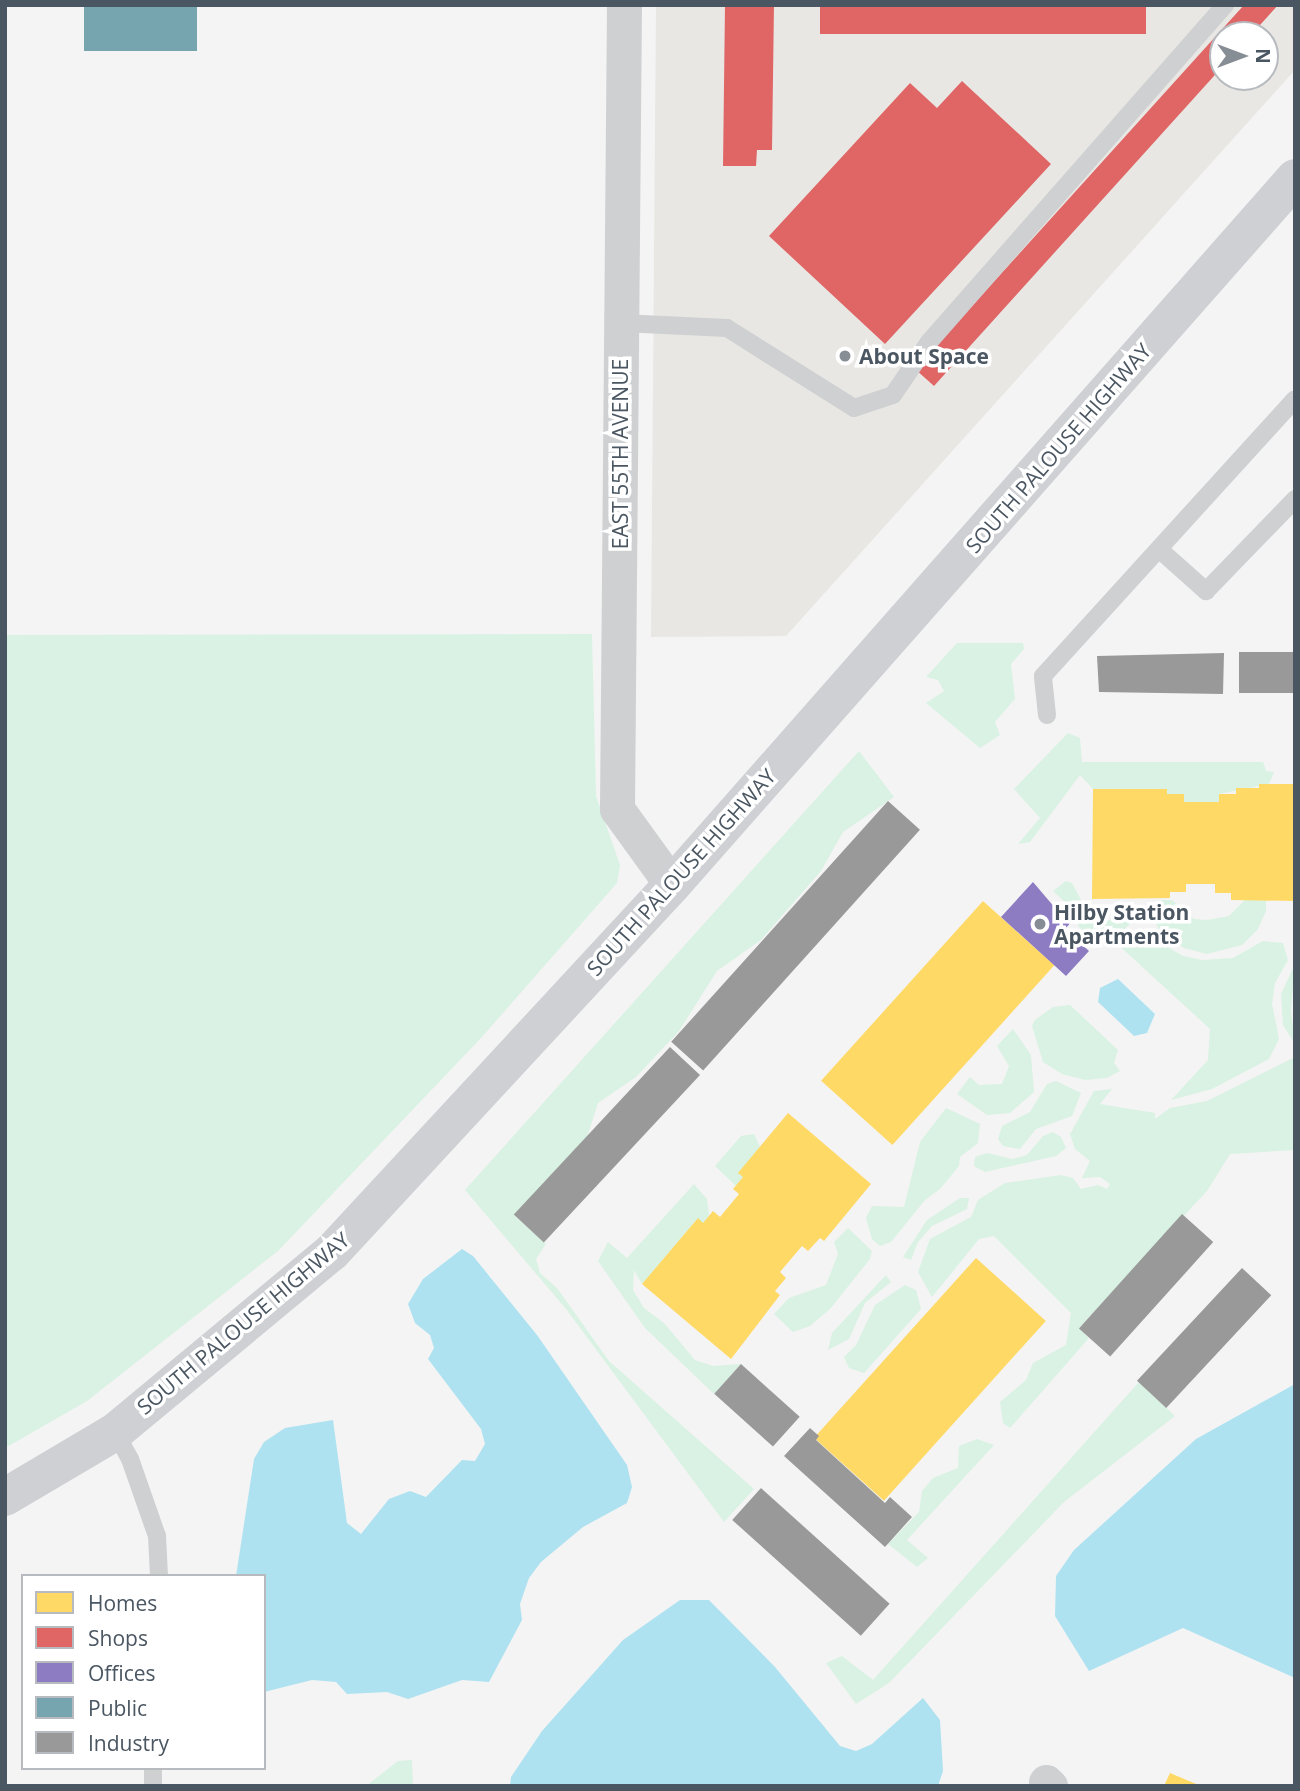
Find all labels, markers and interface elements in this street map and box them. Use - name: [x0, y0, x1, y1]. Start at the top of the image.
- north arrow: [1209, 21, 1279, 91]
- text: N: [1250, 48, 1276, 64]
- street label: SOUTH PALOUSE HIGHWAY: [960, 338, 1156, 558]
- place label: About Space: [859, 343, 989, 369]
- marker: About Space: [837, 348, 853, 364]
- street label: EAST 55TH AVENUE: [607, 359, 633, 549]
- street label: SOUTH PALOUSE HIGHWAY: [582, 763, 780, 981]
- place label: Hilby Station Apartments: [1054, 899, 1189, 949]
- marker: Hilby Station Apartments: [1032, 916, 1048, 932]
- street label: SOUTH PALOUSE HIGHWAY: [132, 1227, 354, 1419]
- legend: [21, 1574, 266, 1770]
- text: Homes: [88, 1589, 157, 1617]
- text: Shops: [88, 1624, 148, 1652]
- text: Offices: [88, 1659, 156, 1687]
- text: Public: [88, 1694, 147, 1722]
- text: Industry: [88, 1729, 169, 1757]

